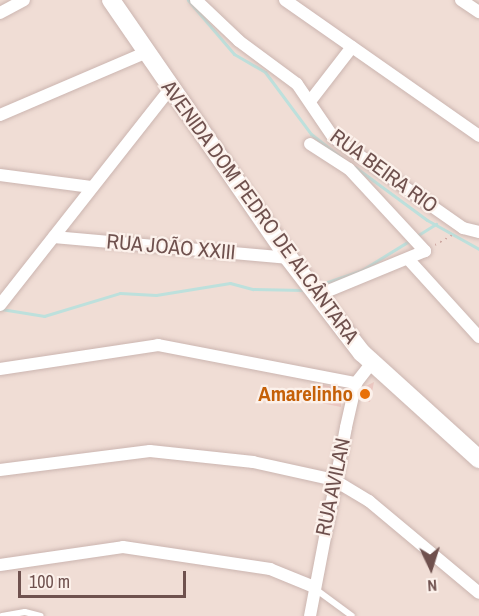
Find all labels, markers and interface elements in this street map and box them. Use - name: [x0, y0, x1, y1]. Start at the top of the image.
- street label: AVENIDA DOM PEDRO DE ALCÂNTARA: [155, 75, 365, 349]
- street label: RUA BEIRA RIO: [325, 123, 443, 219]
- street label: RUA JOÃO XXIII: [105, 229, 237, 265]
- place label: Amarelinho: [258, 381, 353, 407]
- marker: Amarelinho: [358, 387, 372, 401]
- street label: RUA AVILAN: [310, 435, 356, 539]
- north arrow: [401, 538, 461, 598]
- scale bar: [21, 559, 189, 597]
- text: 100 m: [29, 569, 70, 594]
- text: N: [427, 575, 438, 597]

